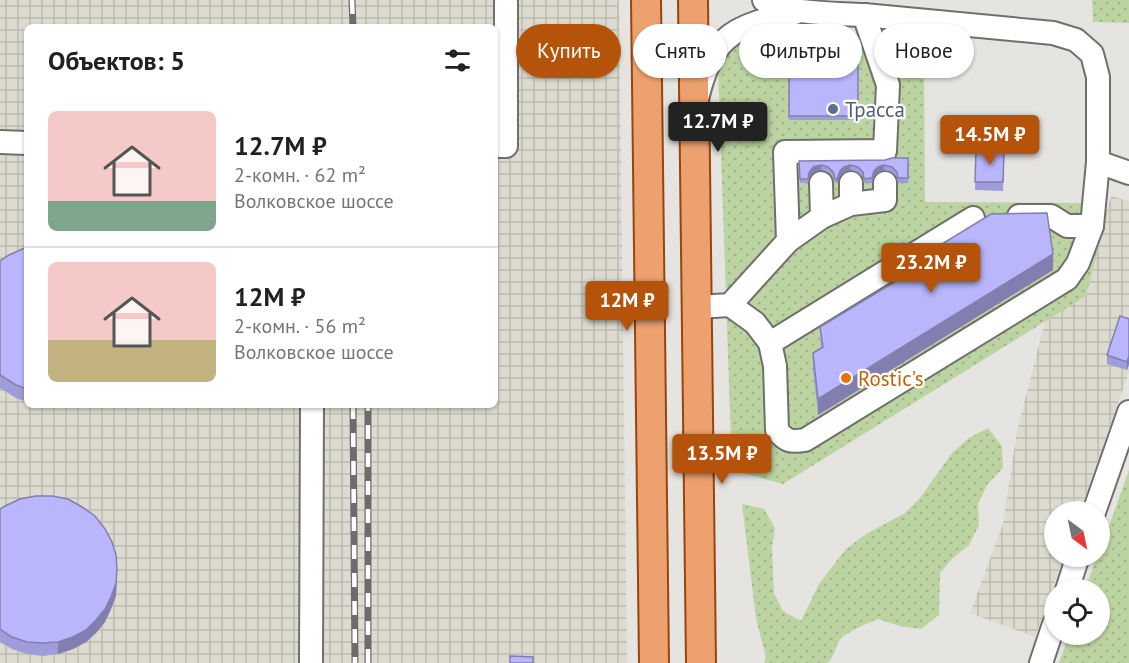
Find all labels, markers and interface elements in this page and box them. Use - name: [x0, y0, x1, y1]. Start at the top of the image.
- chip: Купить: [516, 24, 621, 78]
- chip: Снять: [633, 24, 727, 78]
- chip: Фильтры: [739, 24, 862, 78]
- chip: Новое: [874, 24, 974, 78]
- text: Объектов: 5: [48, 44, 185, 77]
- icon: filters: [441, 44, 474, 77]
- place label: Трасса: [845, 96, 905, 123]
- pin: 12.7M ₽: [663, 102, 773, 153]
- marker: Трасса: [826, 102, 840, 116]
- text: 12.7M ₽: [682, 108, 754, 134]
- pin: 14.5M ₽: [935, 115, 1045, 166]
- text: 14.5M ₽: [954, 121, 1026, 147]
- text: 12.7M ₽: [234, 129, 327, 162]
- icon: home: [96, 135, 168, 207]
- text: 2-комн. · 62 m²: [234, 162, 366, 188]
- text: Волковское шоссе: [234, 188, 394, 214]
- pin: 23.2M ₽: [876, 243, 986, 294]
- text: 23.2M ₽: [895, 249, 967, 275]
- text: 12M ₽: [234, 280, 306, 313]
- pin: 12M ₽: [585, 281, 669, 332]
- icon: home: [96, 286, 168, 358]
- text: 12M ₽: [599, 287, 655, 313]
- text: 2-комн. · 56 m²: [234, 313, 366, 339]
- text: Волковское шоссе: [234, 339, 394, 365]
- place label: Rostic's: [858, 365, 924, 392]
- marker: Rostic's: [839, 371, 853, 385]
- pin: 13.5M ₽: [667, 434, 777, 485]
- text: 13.5M ₽: [686, 440, 758, 466]
- north arrow: [1044, 501, 1110, 567]
- map controls: [1044, 501, 1110, 645]
- button: locate: [1044, 579, 1110, 645]

